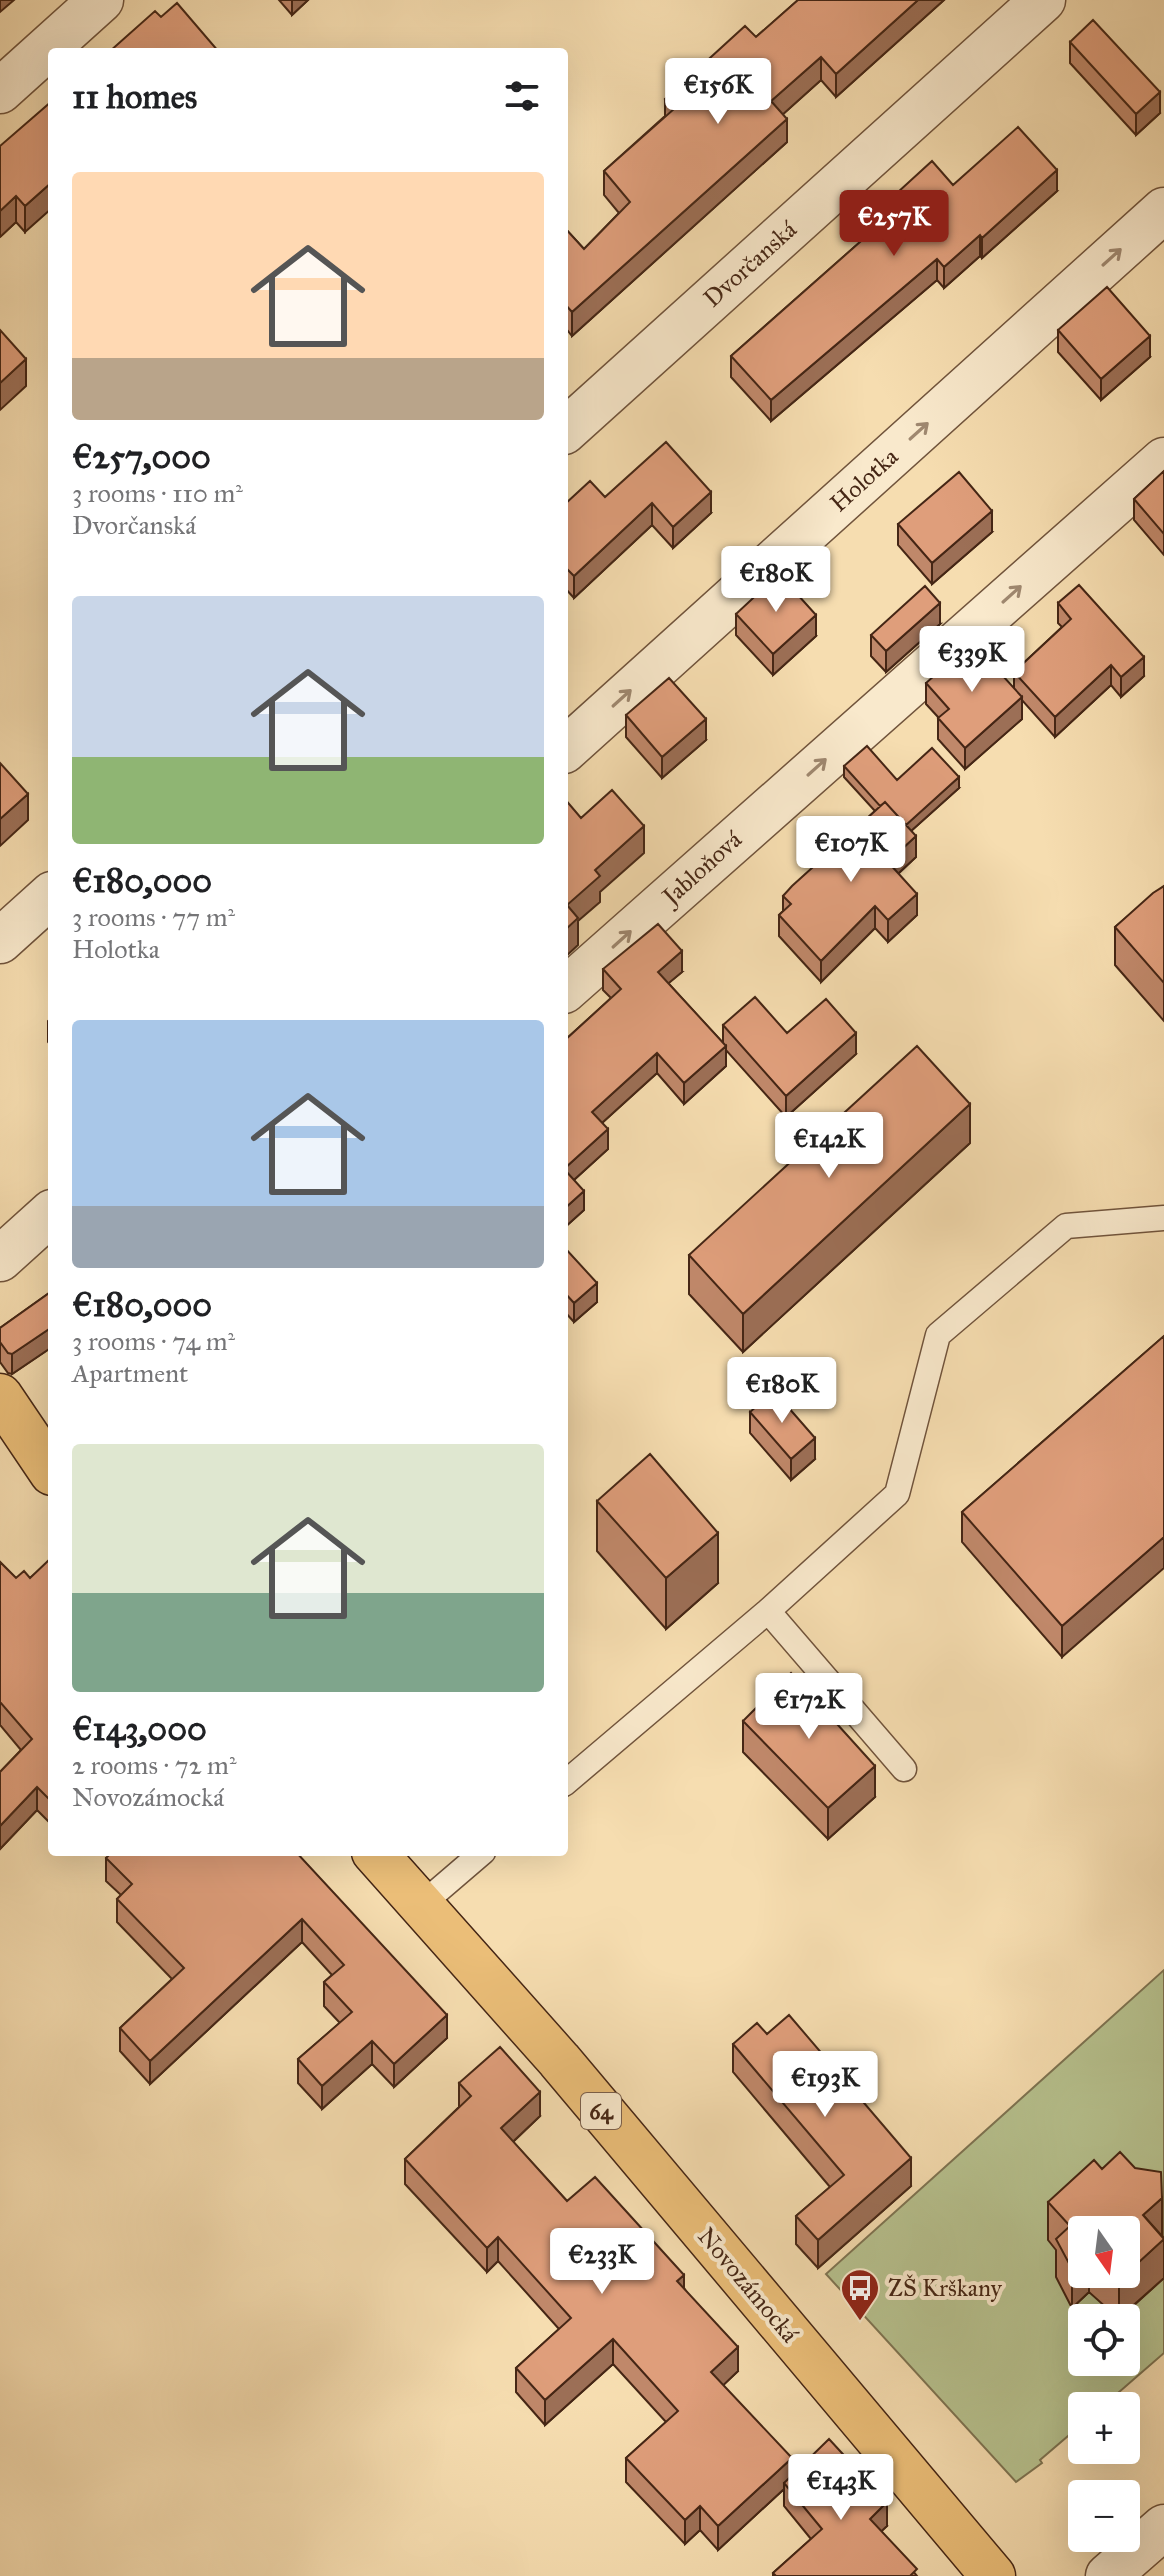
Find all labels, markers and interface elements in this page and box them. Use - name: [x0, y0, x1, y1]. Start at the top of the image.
- pin: €156K: [662, 58, 774, 126]
- text: €156K: [683, 68, 753, 100]
- icon: filters: [500, 74, 544, 118]
- text: 11 homes: [72, 76, 197, 117]
- pin: €257K: [838, 190, 950, 258]
- text: €257K: [858, 200, 930, 232]
- street label: Dvorčanská: [697, 214, 803, 313]
- icon: home: [236, 224, 380, 368]
- one-way arrow: [1102, 248, 1122, 266]
- one-way arrow: [909, 422, 929, 440]
- text: €257,000: [72, 436, 211, 477]
- street label: Holotka: [824, 441, 905, 518]
- text: 3 rooms · 110 m²: [72, 477, 243, 509]
- text: Dvorčanská: [72, 509, 196, 541]
- pin: €180K: [720, 546, 832, 614]
- text: €180K: [739, 556, 813, 588]
- one-way arrow: [1001, 586, 1021, 604]
- pin: €339K: [916, 626, 1028, 694]
- text: €339K: [938, 636, 1006, 668]
- icon: home: [236, 648, 380, 792]
- one-way arrow: [612, 689, 632, 708]
- one-way arrow: [807, 758, 827, 776]
- pin: €107K: [795, 816, 907, 884]
- street label: Jabloňová: [654, 824, 748, 913]
- text: €107K: [814, 826, 888, 858]
- text: €180,000: [72, 860, 212, 901]
- text: 3 rooms · 77 m²: [72, 901, 235, 933]
- one-way arrow: [612, 930, 632, 948]
- text: Holotka: [72, 933, 160, 965]
- icon: home: [236, 1072, 380, 1216]
- pin: €142K: [773, 1112, 885, 1180]
- text: €142K: [793, 1122, 865, 1154]
- text: €180,000: [72, 1284, 212, 1325]
- text: 3 rooms · 74 m²: [72, 1325, 235, 1357]
- text: Apartment: [72, 1357, 188, 1389]
- pin: €180K: [726, 1357, 838, 1425]
- text: €180K: [745, 1367, 819, 1399]
- icon: home: [236, 1496, 380, 1640]
- pin: €172K: [753, 1673, 865, 1741]
- text: €172K: [773, 1683, 845, 1715]
- text: €143,000: [72, 1708, 207, 1749]
- text: 2 rooms · 72 m²: [72, 1749, 236, 1781]
- text: Novozámocká: [72, 1781, 224, 1813]
- pin: €193K: [769, 2051, 881, 2119]
- text: €193K: [791, 2061, 859, 2093]
- road number: 64: [581, 2093, 621, 2129]
- north arrow: [1068, 2216, 1140, 2288]
- map controls: [1068, 2216, 1140, 2552]
- street label: Novozámocká: [691, 2221, 805, 2349]
- pin: €233K: [546, 2228, 658, 2296]
- text: €233K: [568, 2238, 636, 2270]
- bus stop icon: ZŠ Krškany: [839, 2267, 881, 2322]
- place label: ZŠ Krškany: [888, 2273, 1002, 2303]
- button: locate: [1068, 2304, 1140, 2376]
- button: +: [1068, 2392, 1140, 2464]
- pin: €143K: [785, 2454, 897, 2522]
- text: €143K: [806, 2464, 876, 2496]
- button: −: [1068, 2480, 1140, 2552]

